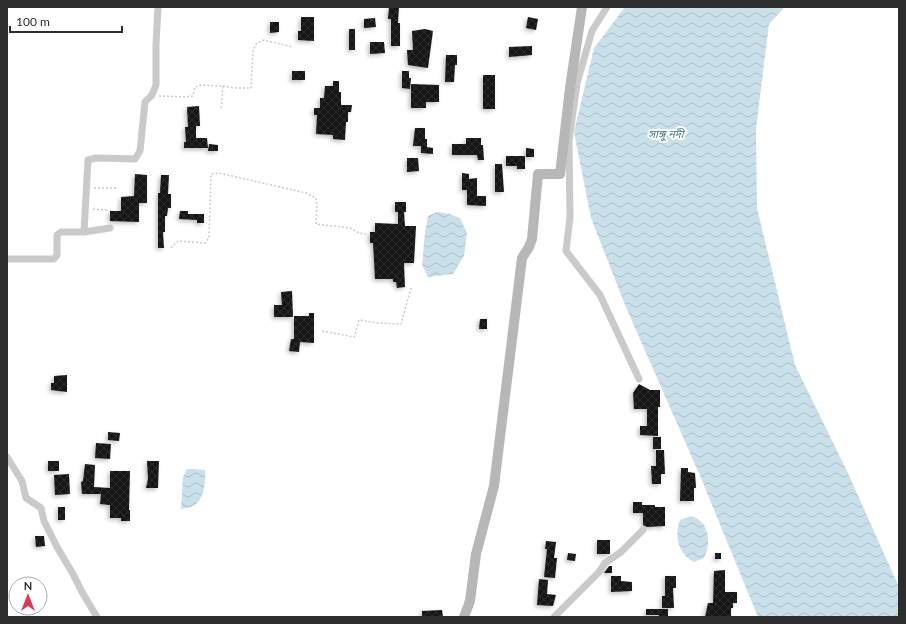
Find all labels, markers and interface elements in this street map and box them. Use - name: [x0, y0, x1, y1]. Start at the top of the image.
- scale bar: [10, 8, 122, 34]
- text: 100 m: [16, 14, 50, 29]
- water label: সাঙ্গু নদী: [648, 127, 686, 142]
- north arrow: [8, 576, 48, 616]
- text: N: [24, 579, 32, 592]

